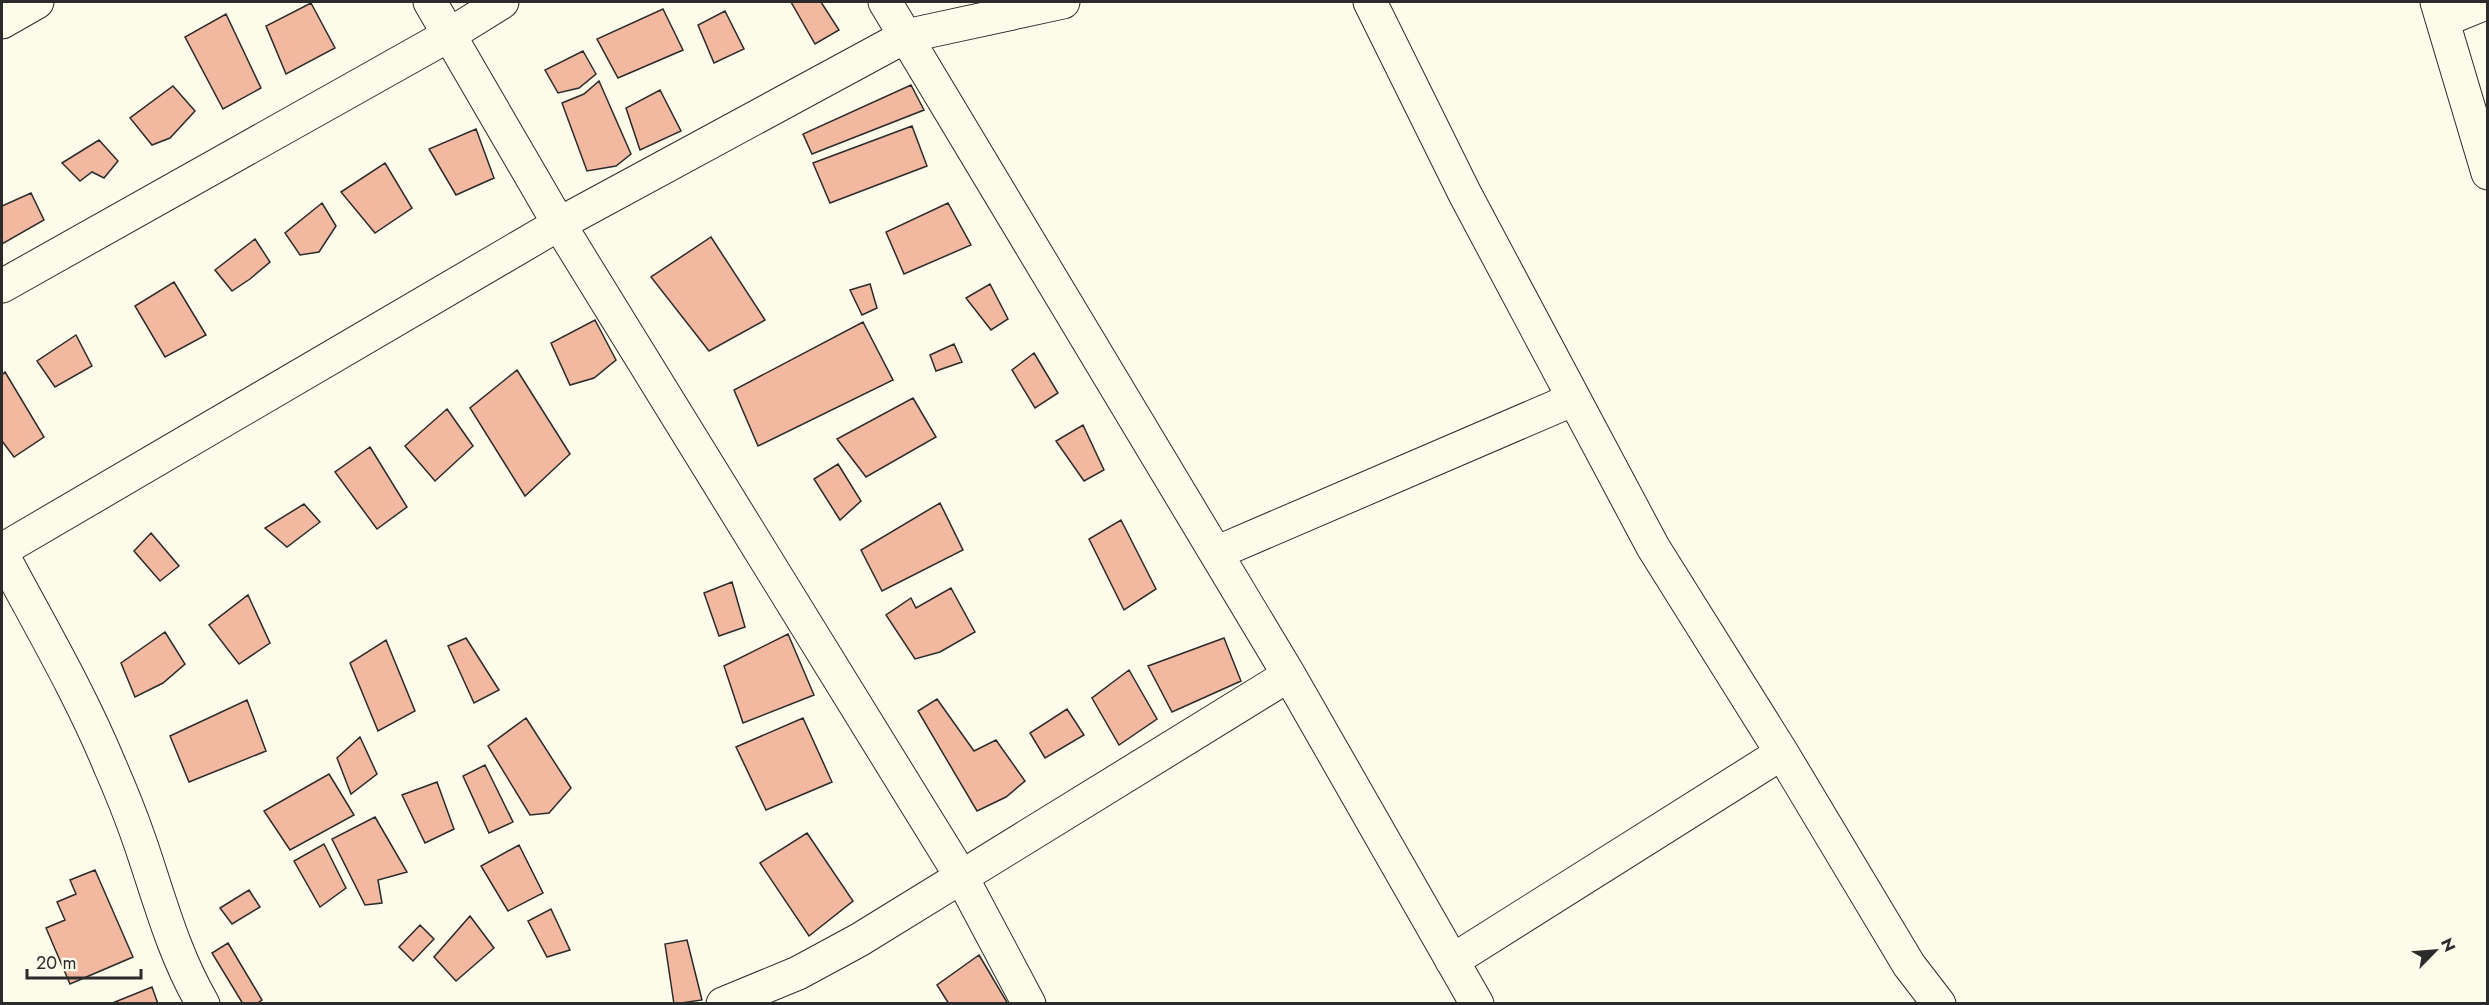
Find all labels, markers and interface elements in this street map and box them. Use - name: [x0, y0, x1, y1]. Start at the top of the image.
- north arrow: [2405, 921, 2465, 981]
- text: N: [2435, 934, 2461, 955]
- scale bar: [27, 942, 141, 980]
- text: 20 m: [36, 950, 76, 976]

